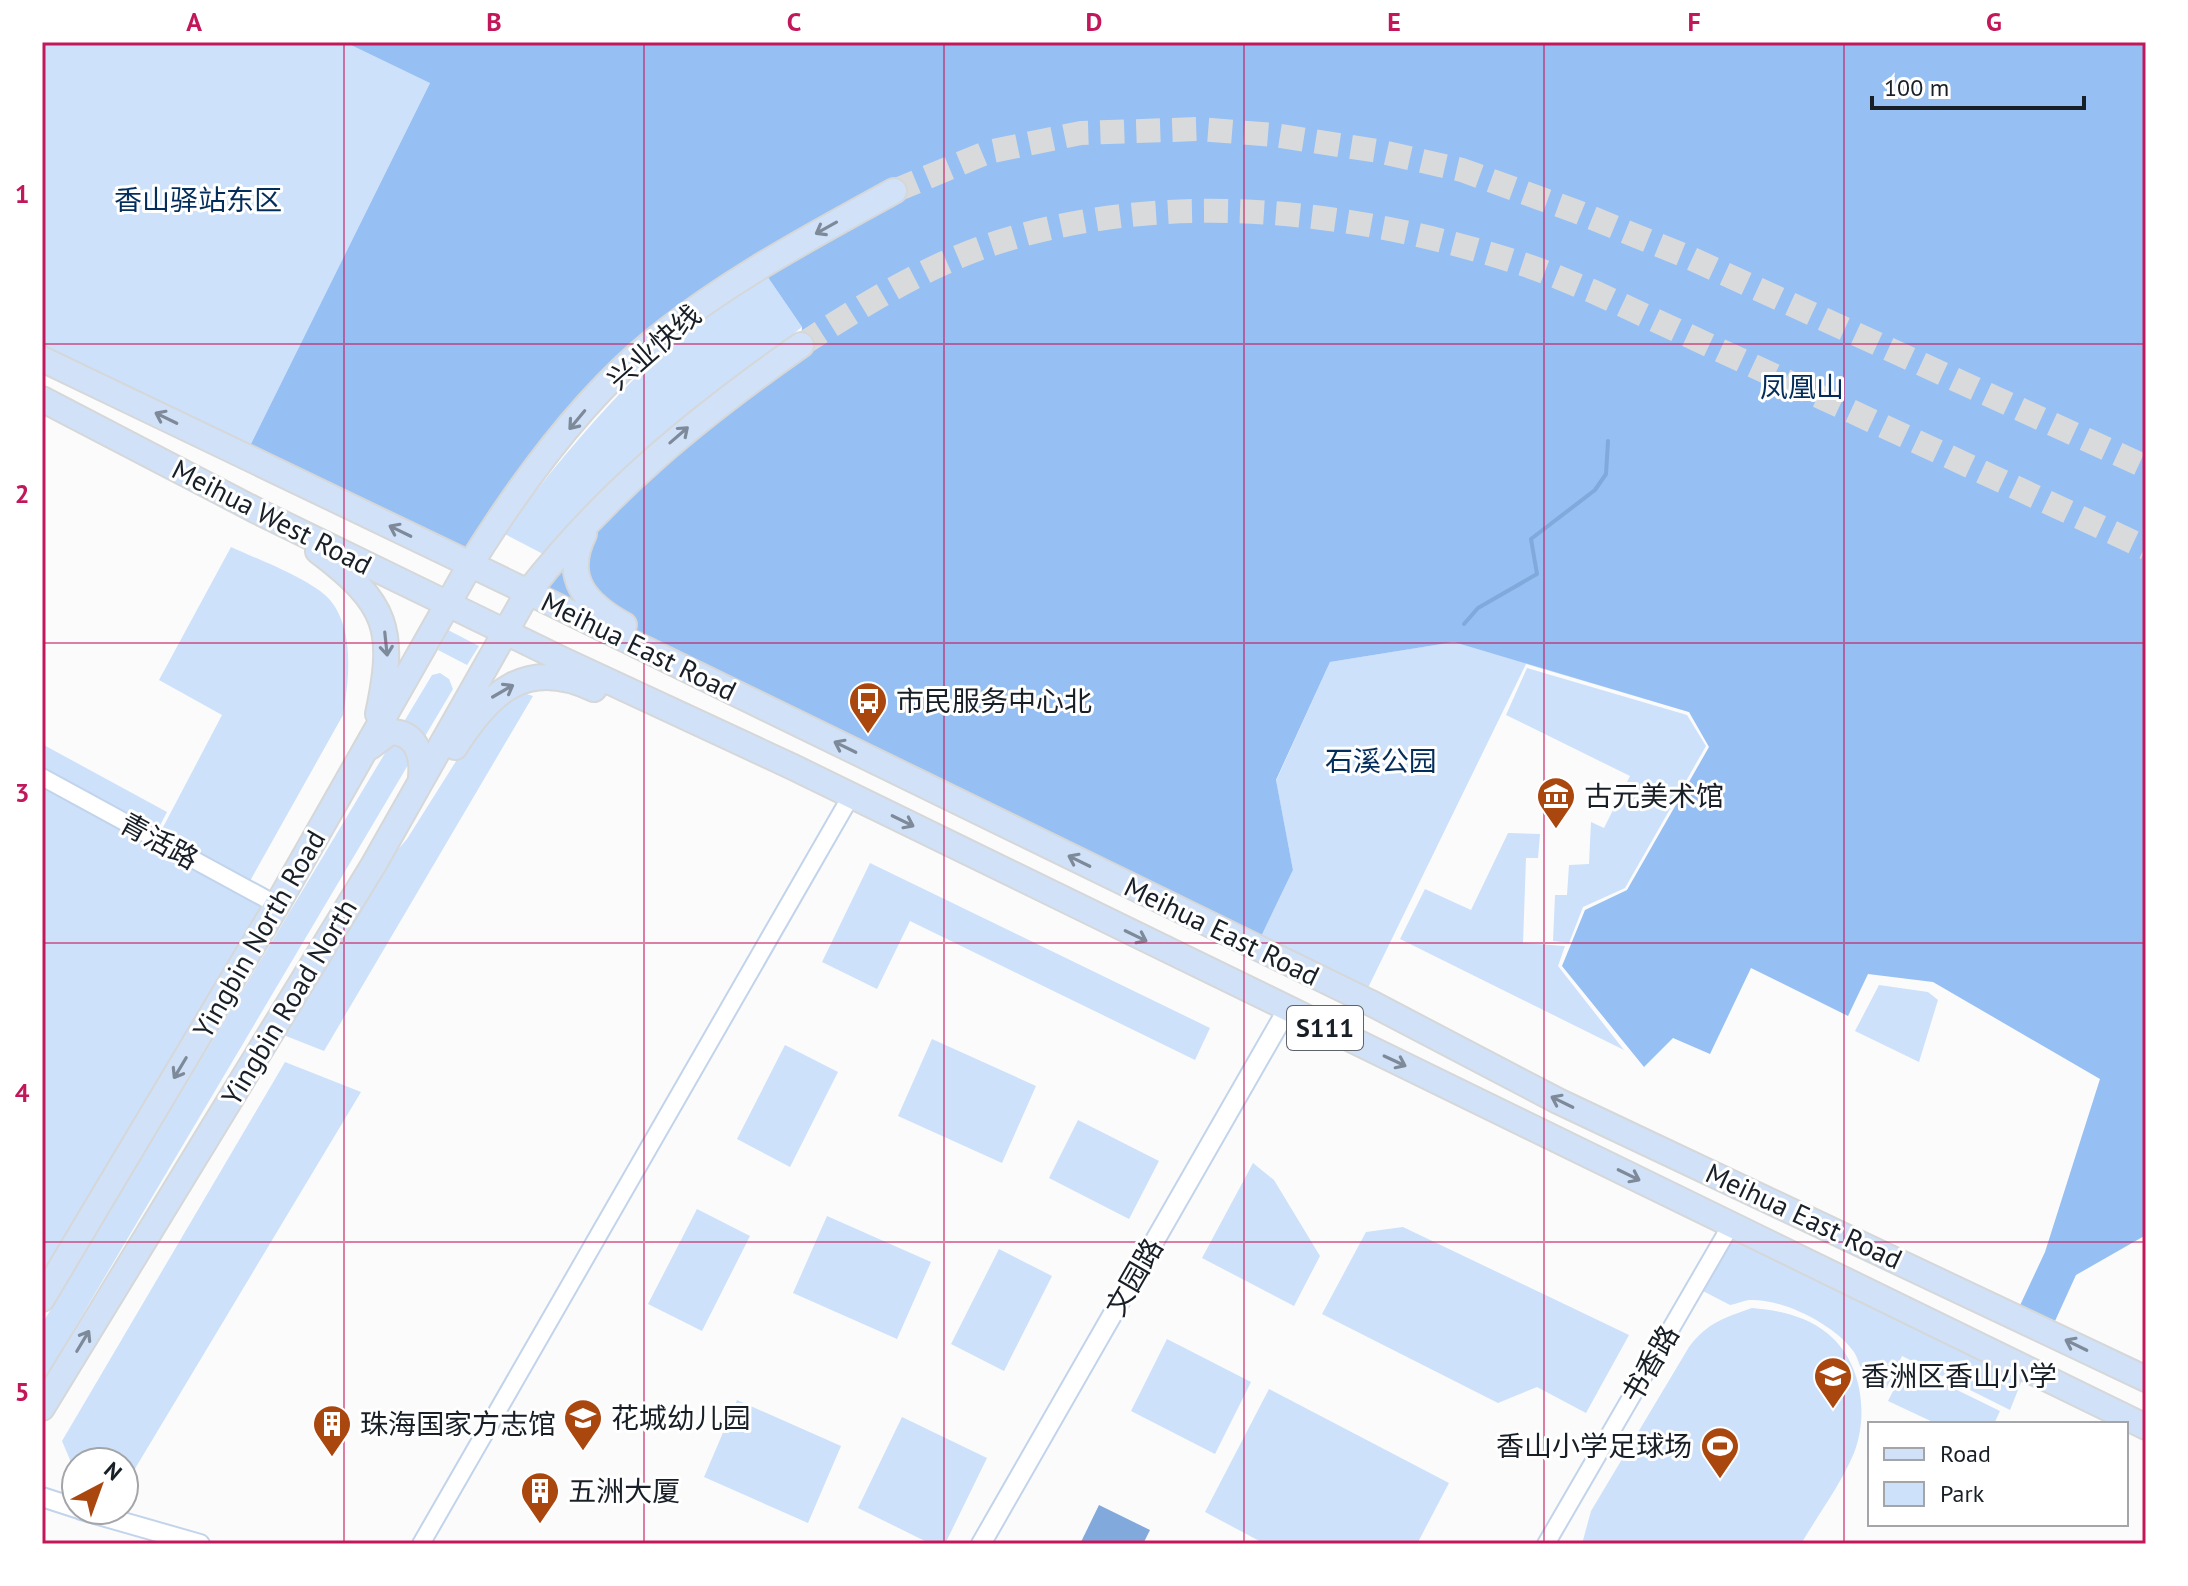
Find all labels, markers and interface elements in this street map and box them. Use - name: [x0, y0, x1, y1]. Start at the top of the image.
- text: A: [186, 5, 202, 38]
- text: B: [486, 5, 502, 38]
- text: C: [787, 5, 801, 38]
- text: D: [1086, 5, 1102, 38]
- text: E: [1387, 5, 1401, 38]
- text: F: [1687, 5, 1701, 38]
- text: G: [1986, 5, 2002, 38]
- scale bar: [1872, 60, 2084, 110]
- text: 100 m: [1884, 72, 1949, 103]
- text: 1: [15, 177, 29, 210]
- park label: 香山驿站东区: [114, 181, 282, 218]
- one-way arrow: [815, 221, 838, 237]
- street label: 兴业快线: [599, 296, 708, 397]
- park label: 凤凰山: [1760, 368, 1844, 405]
- one-way arrow: [568, 409, 586, 429]
- one-way arrow: [155, 410, 178, 425]
- one-way arrow: [669, 426, 689, 444]
- street label: Meihua West Road: [166, 450, 378, 583]
- text: 2: [15, 477, 29, 510]
- one-way arrow: [389, 523, 413, 538]
- street label: Meihua East Road: [536, 582, 743, 709]
- one-way arrow: [379, 630, 394, 657]
- bus stop icon: 市民服务中心北: [847, 680, 889, 735]
- place label: 市民服务中心北: [896, 682, 1092, 719]
- one-way arrow: [491, 683, 514, 699]
- one-way arrow: [834, 739, 858, 754]
- park label: 石溪公园: [1325, 742, 1437, 779]
- museum icon: 古元美术馆: [1535, 775, 1577, 830]
- text: 3: [15, 776, 29, 809]
- place label: 古元美术馆: [1584, 777, 1724, 814]
- street label: 青活路: [114, 804, 205, 877]
- one-way arrow: [890, 814, 914, 829]
- street label: Yingbin North Road: [184, 823, 333, 1045]
- one-way arrow: [1067, 853, 1091, 868]
- street label: Meihua East Road: [1119, 867, 1326, 994]
- street label: Yingbin Road North: [212, 892, 365, 1112]
- one-way arrow: [1123, 929, 1147, 944]
- road number: S111: [1287, 1006, 1363, 1050]
- one-way arrow: [1383, 1054, 1407, 1069]
- one-way arrow: [172, 1056, 188, 1079]
- text: 4: [15, 1076, 30, 1109]
- one-way arrow: [1551, 1094, 1575, 1109]
- street label: Meihua East Road: [1700, 1154, 1908, 1277]
- one-way arrow: [1617, 1168, 1641, 1183]
- street label: 文园路: [1097, 1231, 1171, 1322]
- street label: 书香路: [1613, 1318, 1687, 1409]
- one-way arrow: [75, 1330, 91, 1353]
- one-way arrow: [2064, 1337, 2088, 1352]
- school or university icon: 香洲区香山小学: [1812, 1355, 1854, 1410]
- place label: 香洲区香山小学: [1861, 1357, 2057, 1394]
- text: 5: [15, 1375, 29, 1408]
- school or university icon: 花城幼儿园: [562, 1397, 604, 1452]
- place label: 花城幼儿园: [611, 1399, 751, 1436]
- building icon: 珠海国家方志馆: [311, 1403, 353, 1458]
- place label: 珠海国家方志馆: [360, 1405, 556, 1442]
- legend: [1868, 1422, 2128, 1526]
- sports icon: 香山小学足球场: [1699, 1425, 1741, 1480]
- place label: 香山小学足球场: [1496, 1427, 1692, 1464]
- text: Road: [1940, 1438, 1991, 1469]
- north arrow: [60, 1446, 140, 1526]
- text: N: [98, 1456, 128, 1486]
- building icon: 五洲大厦: [519, 1470, 561, 1525]
- place label: 五洲大厦: [568, 1472, 680, 1509]
- text: Park: [1940, 1478, 1985, 1509]

